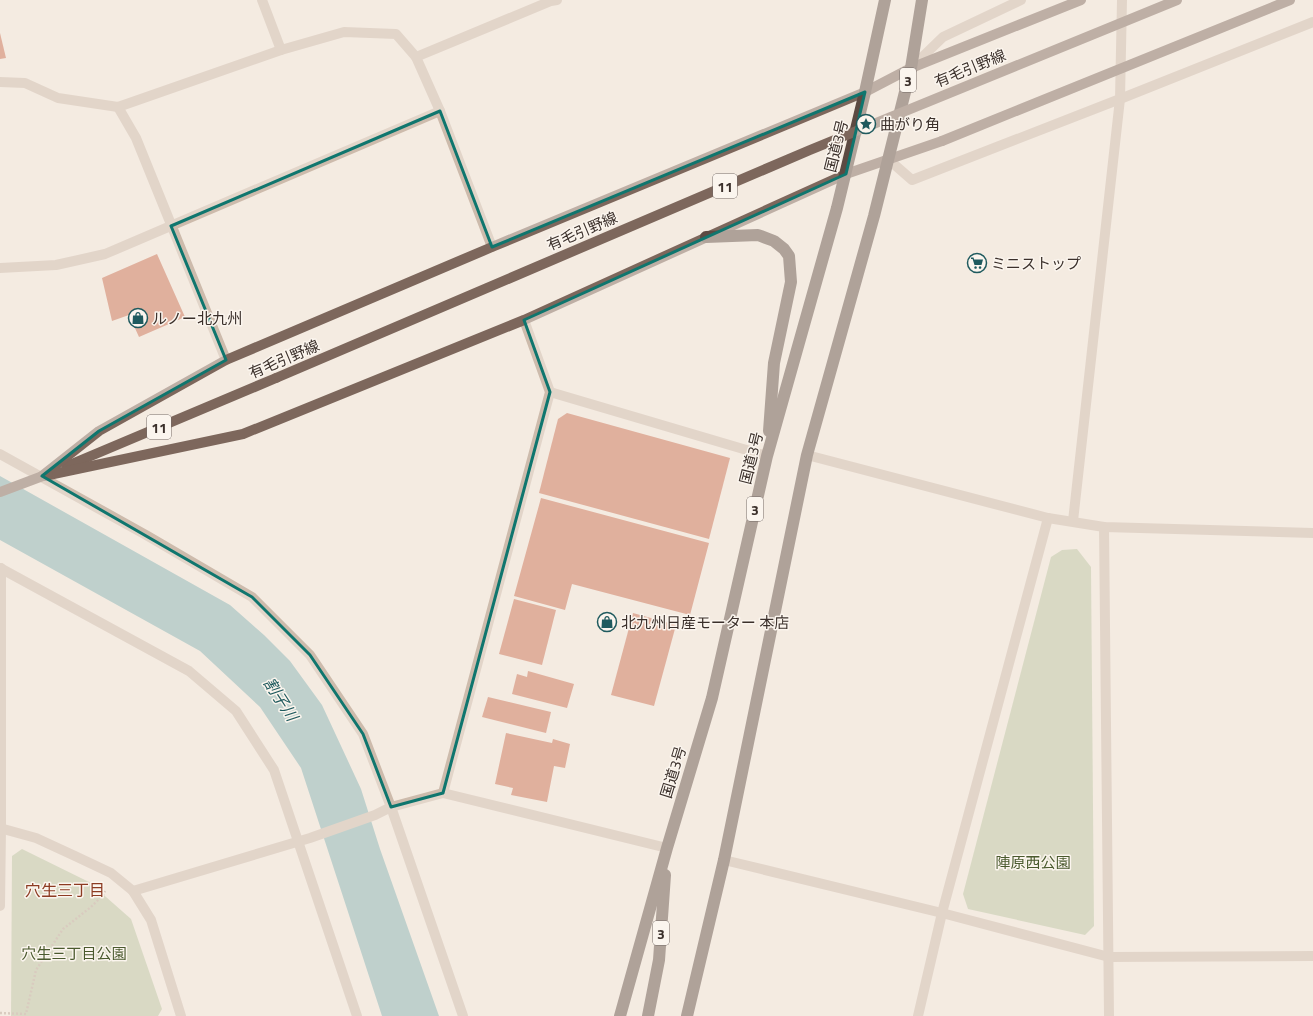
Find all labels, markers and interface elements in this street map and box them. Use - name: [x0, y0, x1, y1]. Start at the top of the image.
- street label: 有毛引野線: [931, 43, 1009, 93]
- road number: 3: [900, 68, 916, 92]
- place icon: 曲がり角: [855, 113, 877, 135]
- place label: 曲がり角: [880, 113, 940, 136]
- street label: 国道3号: [818, 117, 854, 175]
- road number: 11: [713, 174, 737, 198]
- street label: 有毛引野線: [543, 206, 621, 256]
- supermarket icon: ミニストップ: [966, 252, 988, 274]
- place label: ミニストップ: [991, 252, 1081, 275]
- shop icon: ルノー北九州: [127, 307, 149, 329]
- place label: ルノー北九州: [152, 307, 242, 330]
- street label: 有毛引野線: [245, 334, 323, 384]
- road number: 11: [147, 415, 171, 439]
- street label: 国道3号: [733, 429, 769, 487]
- road number: 3: [747, 497, 763, 521]
- shop icon: 北九州日産モーター 本店: [596, 611, 618, 633]
- place label: 北九州日産モーター 本店: [621, 611, 789, 634]
- water label: 割子川: [258, 672, 305, 727]
- street label: 国道3号: [654, 743, 692, 801]
- park label: 陣原西公園: [995, 851, 1071, 874]
- district label: 穴生三丁目: [25, 878, 105, 902]
- road number: 3: [653, 921, 669, 945]
- park label: 穴生三丁目公園: [21, 942, 127, 965]

